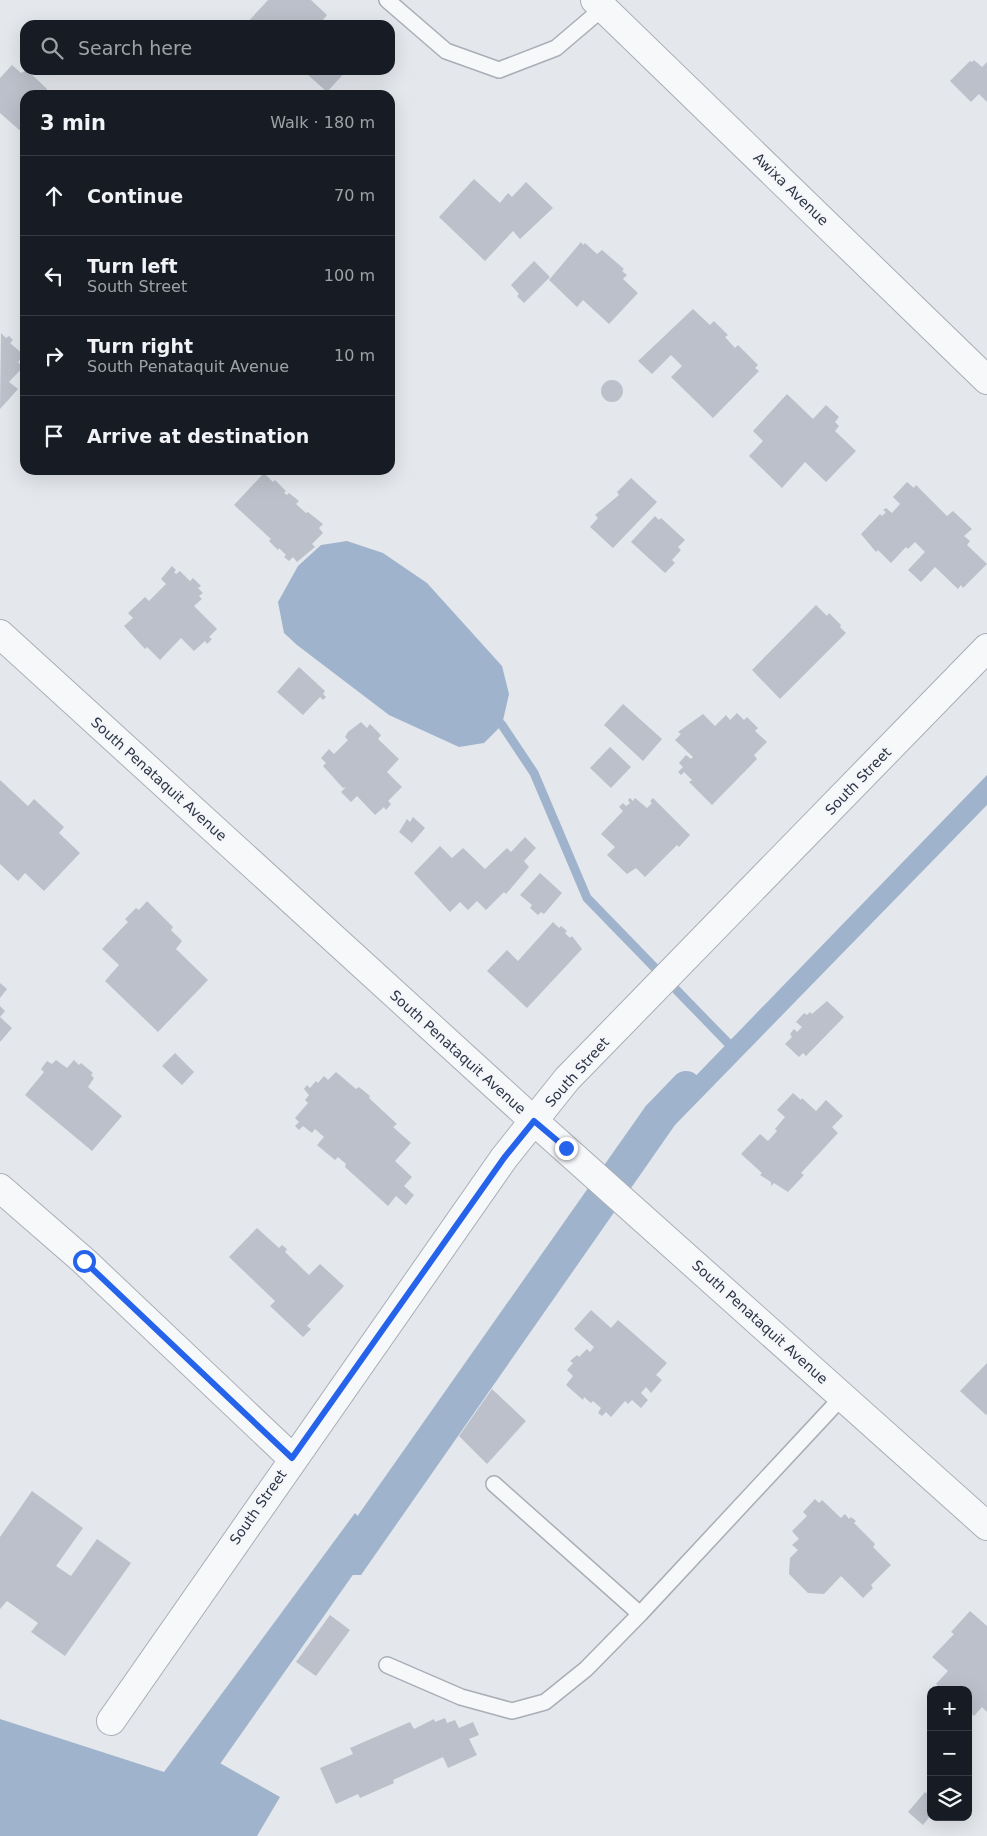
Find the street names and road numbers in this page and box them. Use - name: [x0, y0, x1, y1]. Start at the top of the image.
- street label: Awixa Avenue: [750, 149, 832, 229]
- street label: South Penataquit Avenue: [88, 714, 230, 844]
- street label: South Street: [822, 744, 895, 818]
- street label: South Penataquit Avenue: [387, 987, 529, 1117]
- street label: South Street: [542, 1034, 613, 1110]
- street label: South Penataquit Avenue: [689, 1257, 831, 1387]
- street label: South Street: [226, 1466, 290, 1548]

